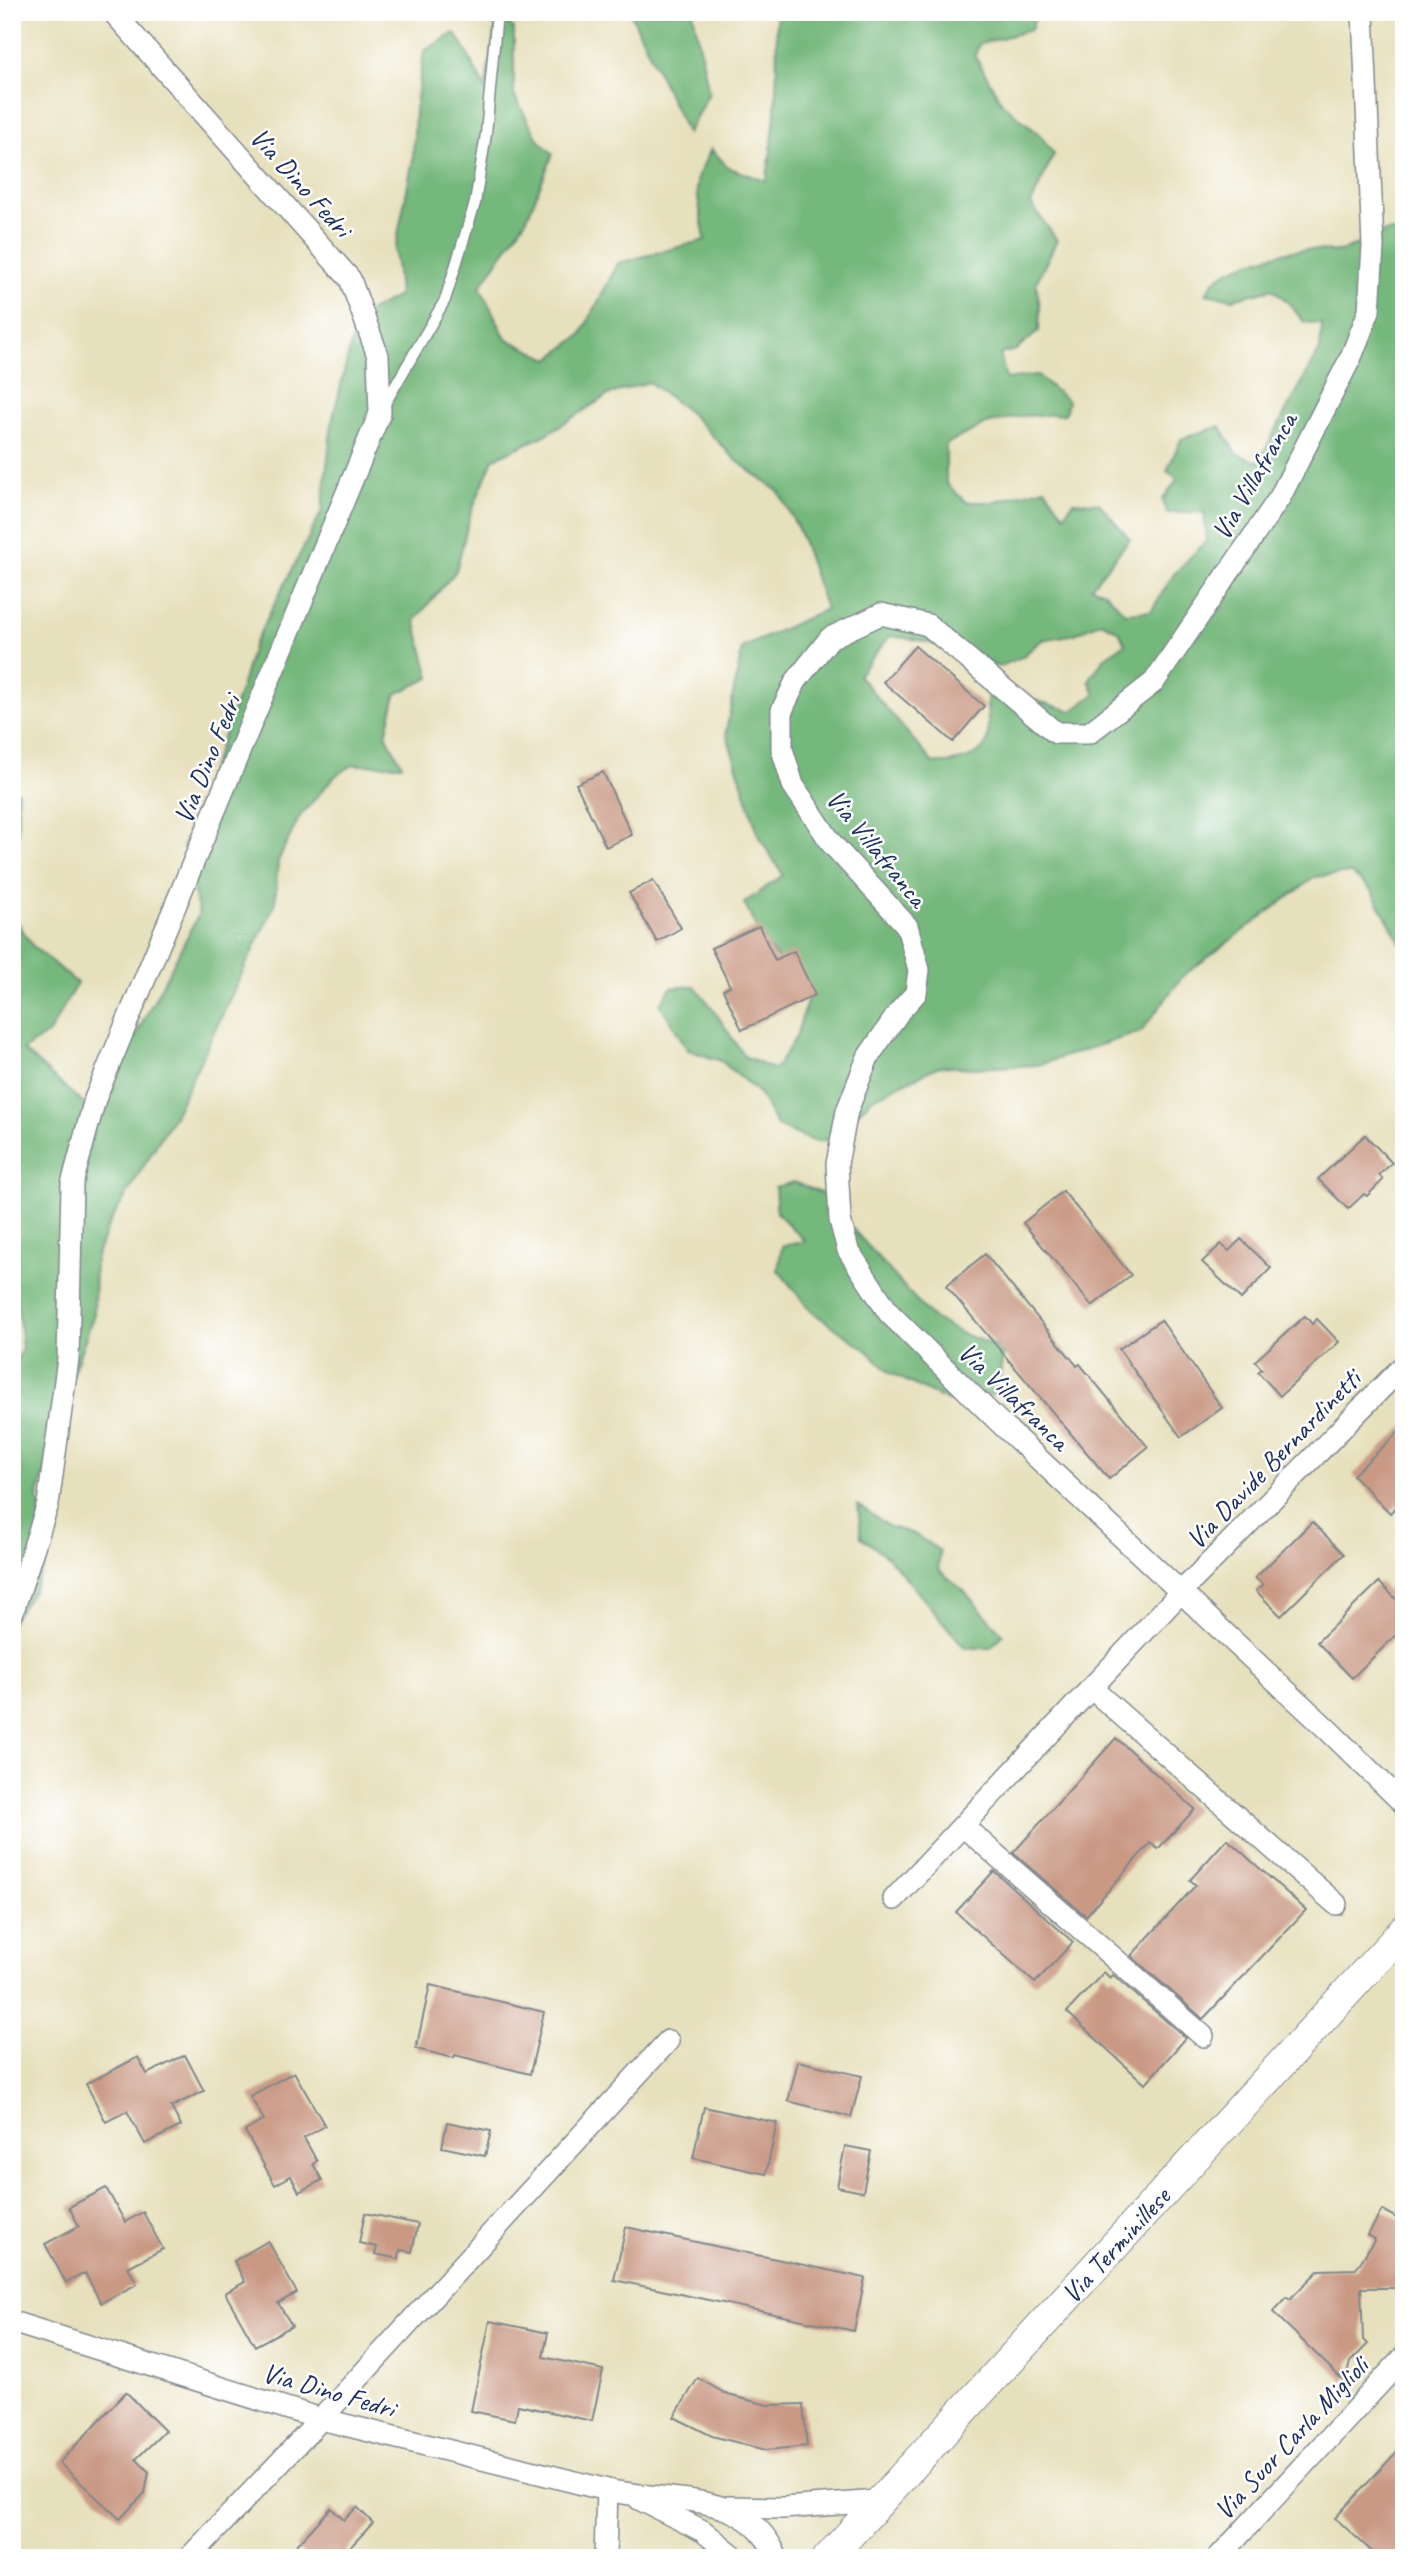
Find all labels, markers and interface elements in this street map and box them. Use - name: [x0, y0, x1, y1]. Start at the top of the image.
- street label: Via Dino Fedri: [243, 120, 362, 247]
- street label: Via Villafranca: [1203, 404, 1306, 546]
- street label: Via Dino Fedri: [165, 686, 250, 829]
- street label: Via Villafranca: [819, 782, 937, 916]
- street label: Via Villafranca: [951, 1334, 1079, 1460]
- street label: Via Davide Bernardinetti: [1178, 1359, 1370, 1556]
- street label: Via Terminillese: [1053, 2178, 1179, 2310]
- street label: Via Suor Carla Miglioli: [1206, 2346, 1378, 2527]
- street label: Via Dino Fedri: [259, 2354, 403, 2427]

